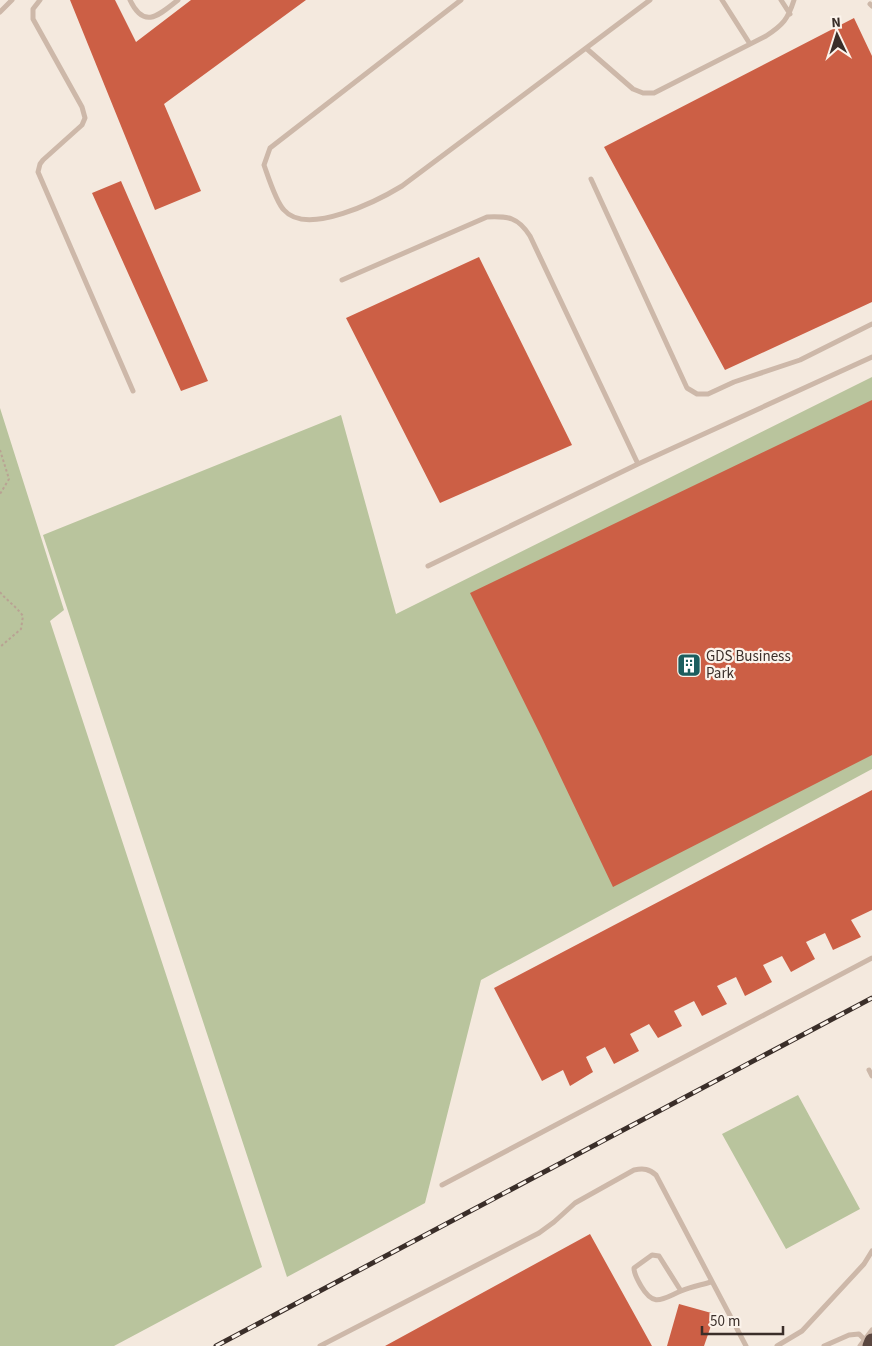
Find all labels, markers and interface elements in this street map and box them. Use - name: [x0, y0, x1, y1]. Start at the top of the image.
- north arrow: [812, 10, 862, 60]
- text: N: [831, 13, 842, 33]
- place label: GDS Business Park: [706, 646, 791, 684]
- building icon: GDS Business Park: [676, 652, 702, 678]
- scale bar: [702, 1304, 783, 1336]
- text: 50 m: [710, 1311, 740, 1332]

